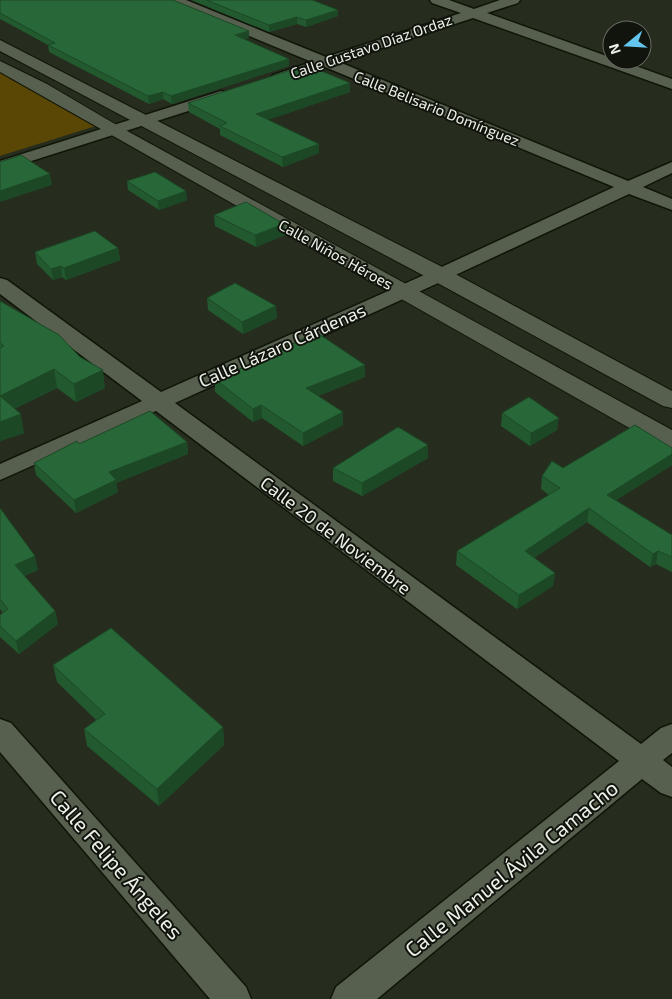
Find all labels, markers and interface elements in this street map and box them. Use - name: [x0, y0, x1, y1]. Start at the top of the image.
- street label: Calle Gustavo Díaz Ordaz: [288, 10, 454, 82]
- north arrow: [602, 20, 652, 70]
- text: N: [605, 42, 624, 57]
- street label: Calle Belisario Domínguez: [352, 67, 522, 149]
- street label: Calle Niños Héroes: [276, 215, 396, 293]
- street label: Calle Lázaro Cárdenas: [195, 298, 369, 392]
- street label: Calle 20 de Noviembre: [256, 471, 416, 599]
- street label: Calle Manuel Ávila Camacho: [400, 774, 622, 962]
- street label: Calle Felipe Ángeles: [45, 784, 189, 944]

